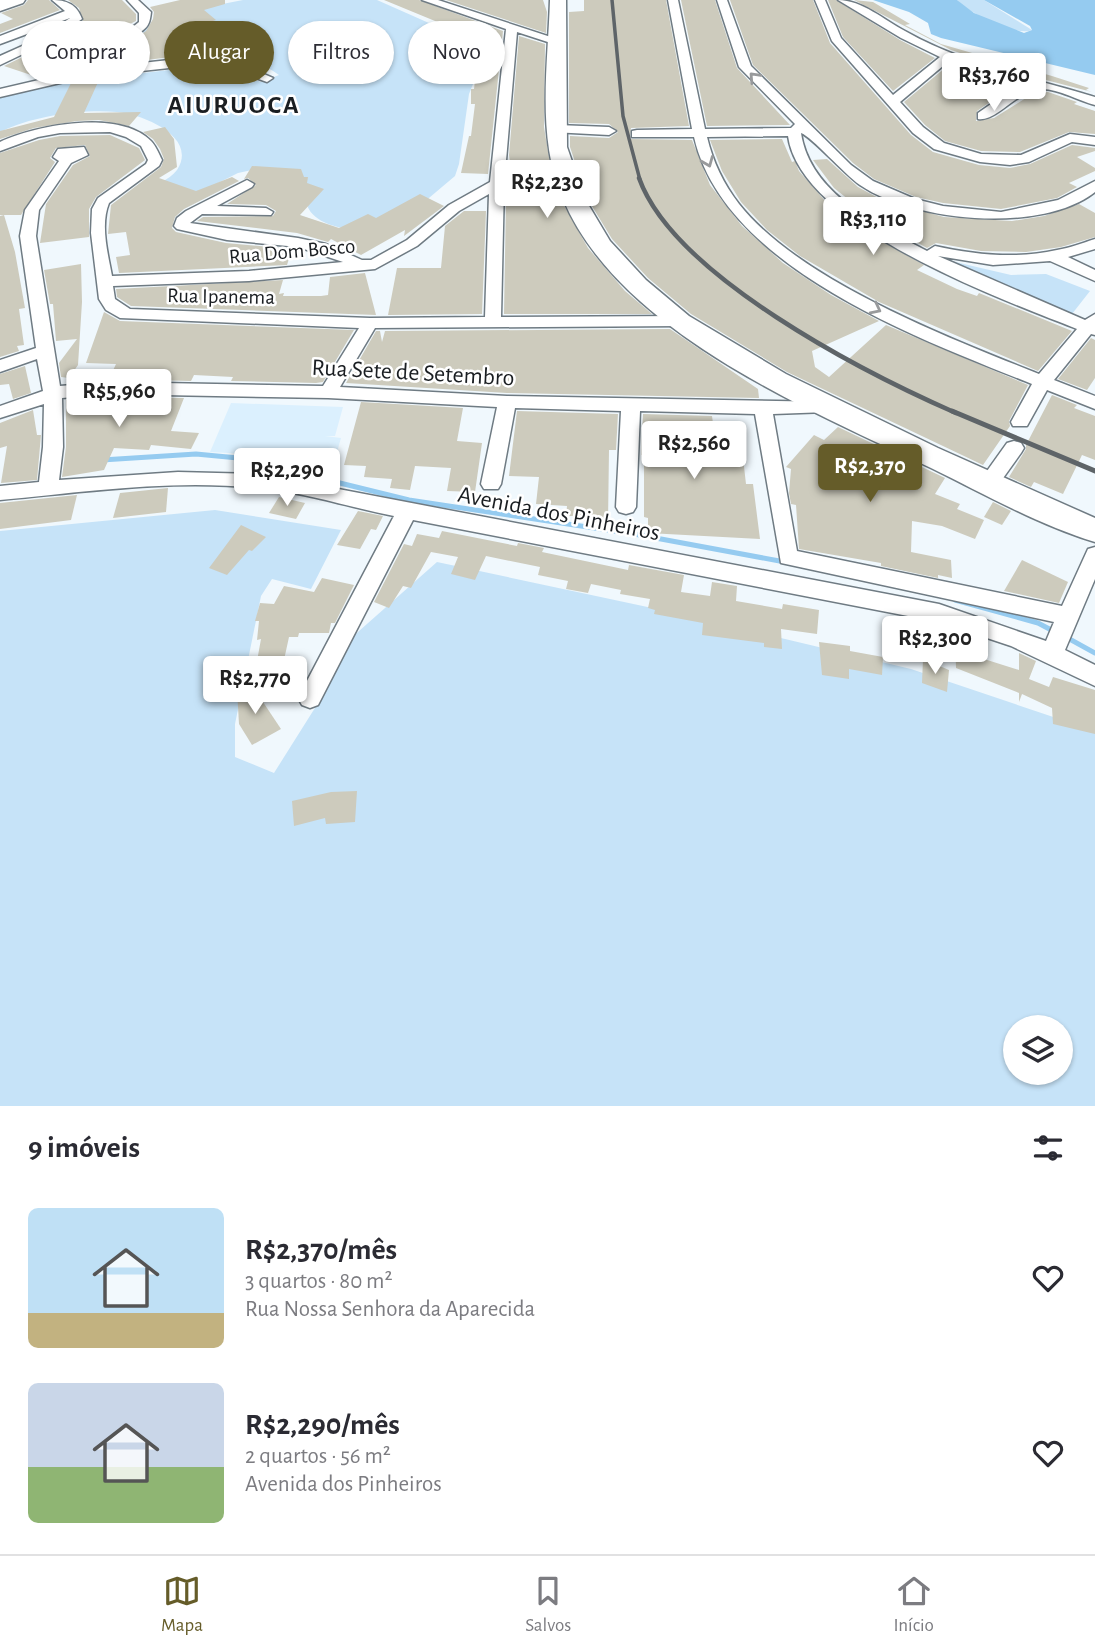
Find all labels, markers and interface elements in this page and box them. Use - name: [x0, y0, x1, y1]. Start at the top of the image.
- chip: Comprar: [21, 21, 150, 84]
- chip: Alugar: [164, 21, 274, 84]
- chip: Filtros: [288, 21, 394, 84]
- chip: Novo: [408, 21, 505, 84]
- pin: R$3,760: [929, 54, 1059, 113]
- text: R$3,760: [958, 64, 1030, 87]
- one-way arrow: [750, 72, 762, 85]
- district label: AIURUOCA: [167, 92, 301, 118]
- one-way arrow: [699, 155, 713, 167]
- pin: R$2,230: [482, 160, 612, 220]
- text: R$2,230: [511, 171, 583, 194]
- pin: R$3,110: [808, 198, 938, 257]
- text: R$3,110: [839, 208, 907, 231]
- street label: Rua Dom Bosco: [228, 236, 356, 267]
- street label: Rua Ipanema: [167, 285, 275, 308]
- one-way arrow: [868, 300, 881, 314]
- street label: Rua Sete de Setembro: [311, 356, 515, 390]
- pin: R$5,960: [54, 370, 184, 429]
- text: R$5,960: [82, 380, 156, 403]
- pin: R$2,560: [629, 421, 759, 481]
- text: R$2,560: [657, 432, 731, 455]
- pin: R$2,370: [805, 444, 935, 504]
- pin: R$2,290: [222, 448, 352, 508]
- text: R$2,370: [834, 455, 906, 478]
- text: R$2,290: [250, 459, 324, 482]
- street label: Avenida dos Pinheiros: [456, 483, 662, 545]
- pin: R$2,300: [870, 616, 1000, 676]
- text: R$2,300: [898, 627, 972, 650]
- pin: R$2,770: [190, 656, 320, 716]
- text: R$2,770: [219, 667, 291, 690]
- map controls: [1003, 1015, 1073, 1085]
- button: layers: [1003, 1015, 1073, 1085]
- icon: filters: [1029, 1129, 1067, 1167]
- text: 9 imóveis: [28, 1133, 140, 1163]
- text: R$2,370/mês: [245, 1235, 397, 1265]
- icon: home: [84, 1236, 168, 1320]
- icon: heart: [1029, 1259, 1067, 1297]
- text: 3 quartos · 80 m²: [245, 1270, 393, 1293]
- text: Rua Nossa Senhora da Aparecida: [245, 1298, 535, 1321]
- text: R$2,290/mês: [245, 1410, 400, 1440]
- icon: home: [84, 1411, 168, 1495]
- icon: heart: [1029, 1434, 1067, 1472]
- text: 2 quartos · 56 m²: [245, 1445, 391, 1468]
- text: Avenida dos Pinheiros: [245, 1473, 442, 1496]
- tab: Mapa: [161, 1572, 203, 1637]
- tab: Salvos: [525, 1572, 571, 1637]
- tab: Início: [893, 1572, 934, 1637]

